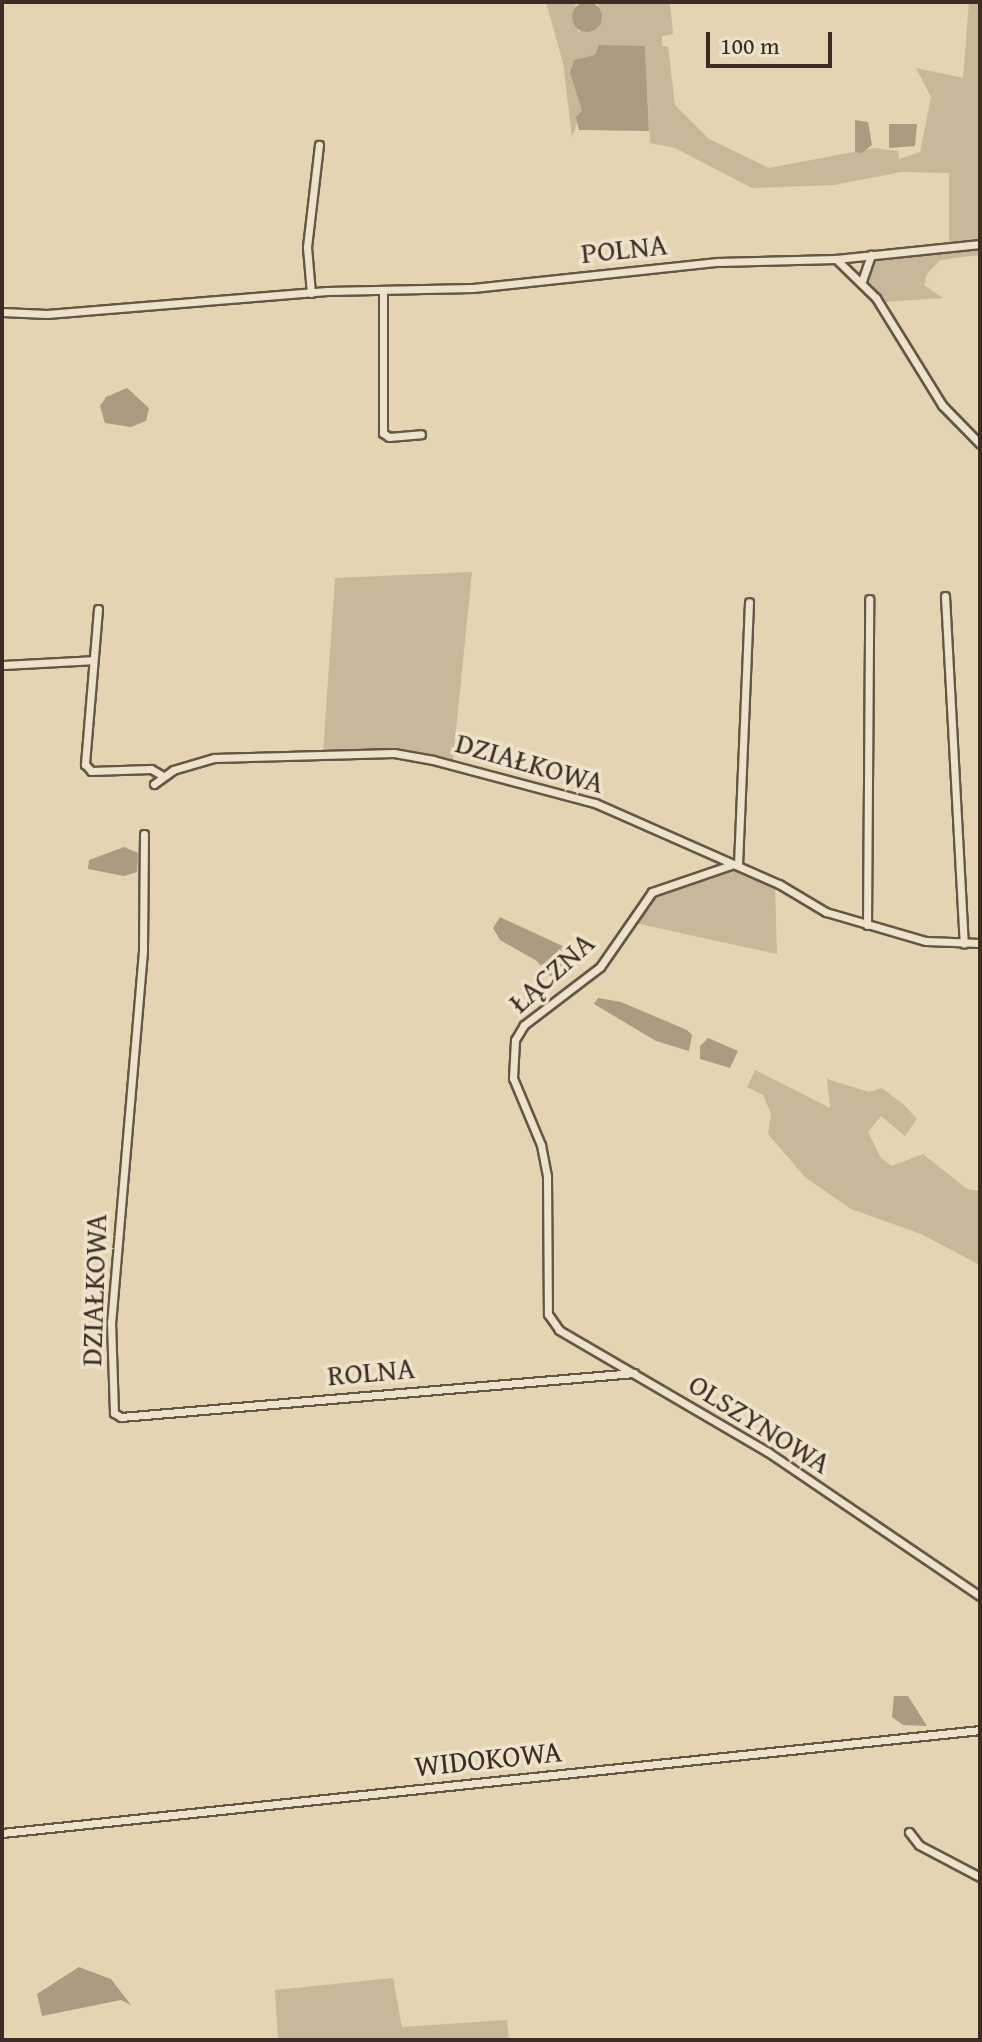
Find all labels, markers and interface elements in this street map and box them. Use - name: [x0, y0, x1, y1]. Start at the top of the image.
- scale bar: [710, 16, 836, 66]
- text: 100 m: [720, 28, 780, 63]
- street label: POLNA: [579, 226, 669, 270]
- street label: DZIAŁKOWA: [452, 724, 608, 800]
- street label: ŁĄCZNA: [501, 924, 601, 1020]
- street label: DZIAŁKOWA: [72, 1213, 114, 1367]
- street label: ROLNA: [326, 1349, 416, 1393]
- street label: OLSZYNOWA: [682, 1365, 838, 1481]
- street label: WIDOKOWA: [413, 1732, 563, 1784]

